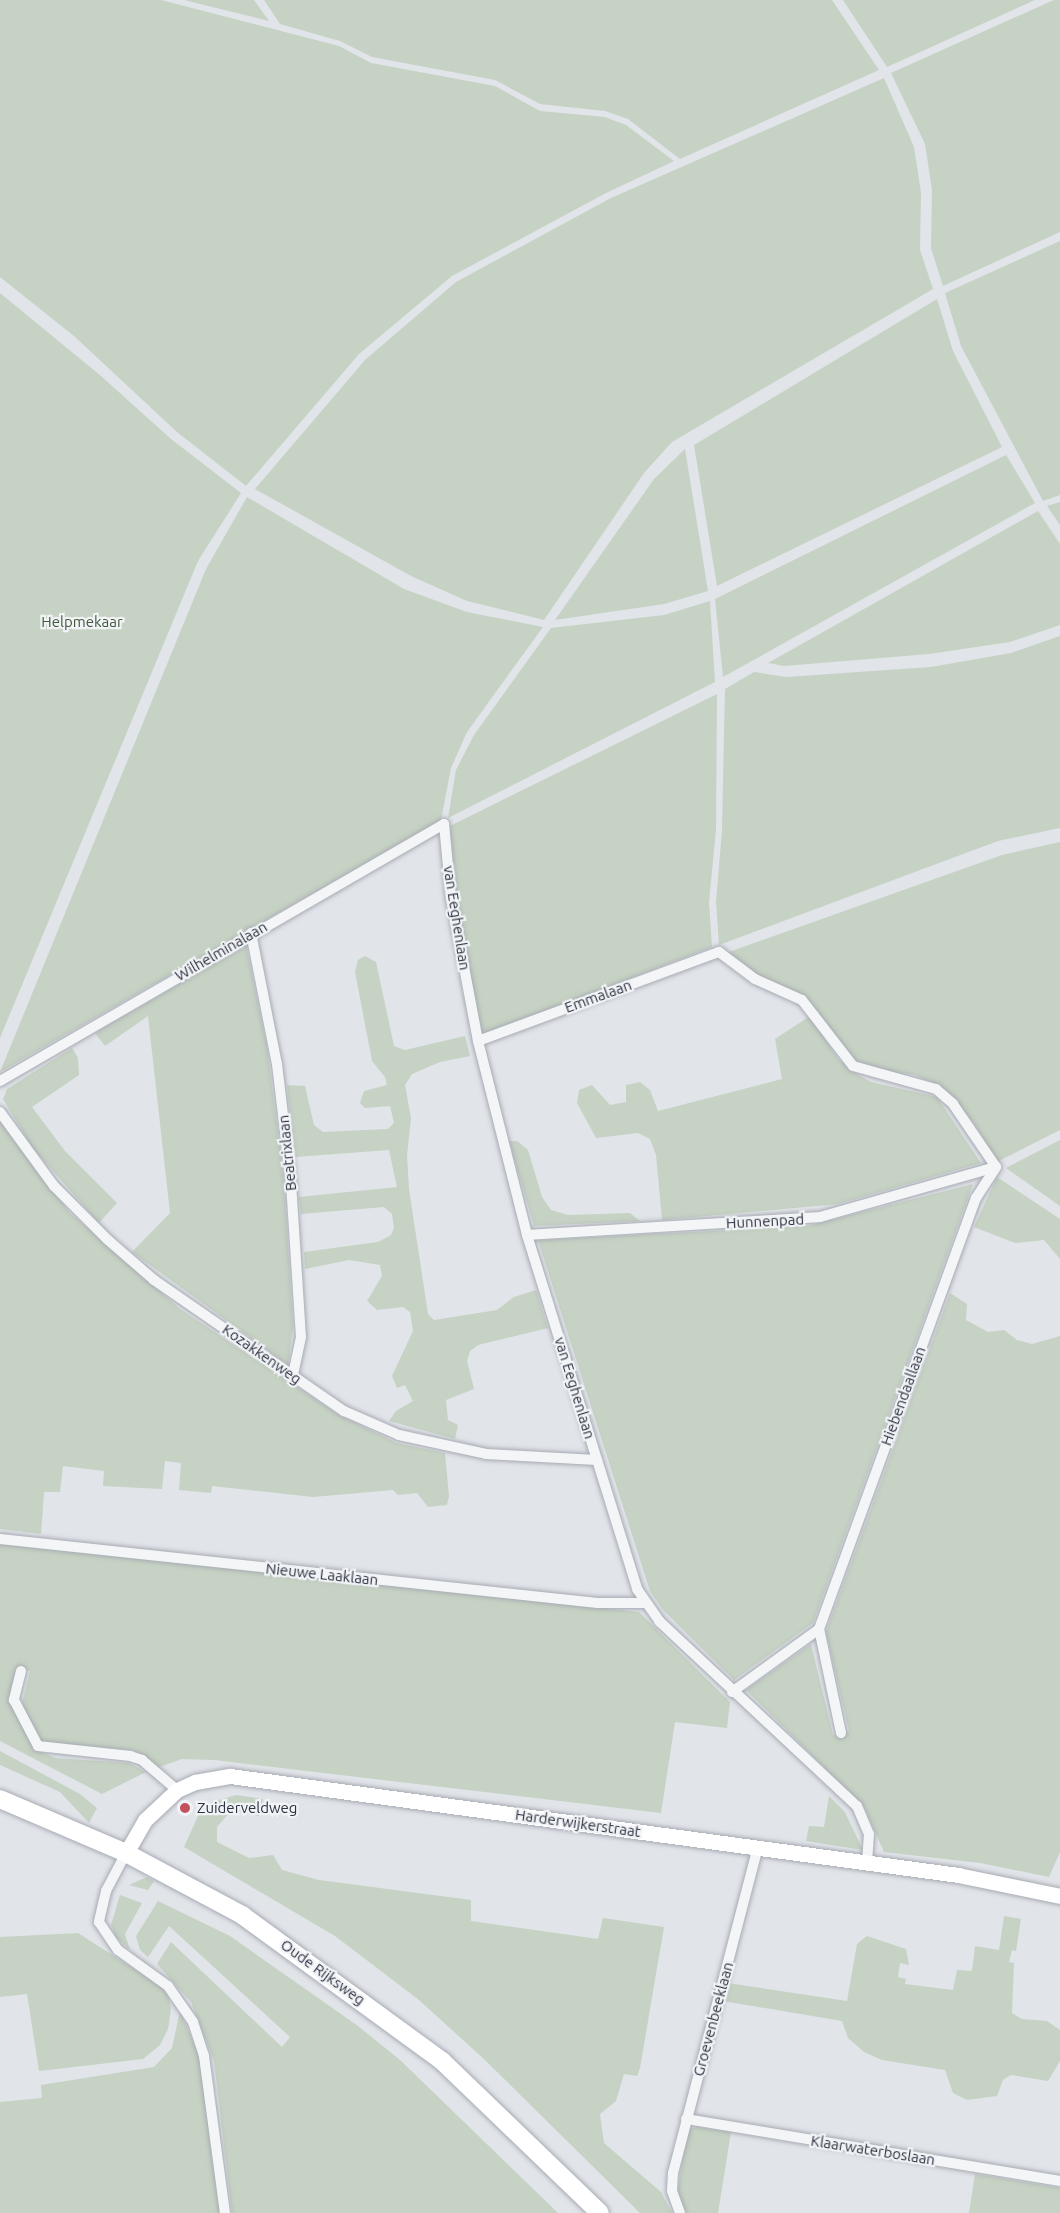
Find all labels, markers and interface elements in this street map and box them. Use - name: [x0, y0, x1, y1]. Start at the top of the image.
- park label: Helpmekaar: [41, 613, 123, 631]
- street label: van Eeghenlaan: [440, 864, 474, 972]
- street label: Wilhelminalaan: [172, 917, 270, 985]
- street label: Emmalaan: [562, 976, 634, 1016]
- street label: Beatrixlaan: [274, 1114, 300, 1192]
- street label: Hunnenpad: [725, 1210, 805, 1232]
- street label: Kozakkenweg: [219, 1320, 305, 1388]
- street label: van Eeghenlaan: [551, 1335, 599, 1441]
- street label: Hiebendaallaan: [877, 1344, 929, 1448]
- street label: Nieuwe Laaklaan: [265, 1559, 379, 1589]
- place label: Zuiderveldweg: [197, 1799, 297, 1817]
- marker: Zuiderveldweg: [178, 1801, 192, 1815]
- street label: Harderwijkerstraat: [514, 1805, 642, 1841]
- street label: Oude Rijksweg: [277, 1935, 369, 2009]
- street label: Groevenbeeklaan: [689, 1960, 737, 2078]
- street label: Klaarwaterboslaan: [810, 2131, 936, 2169]

